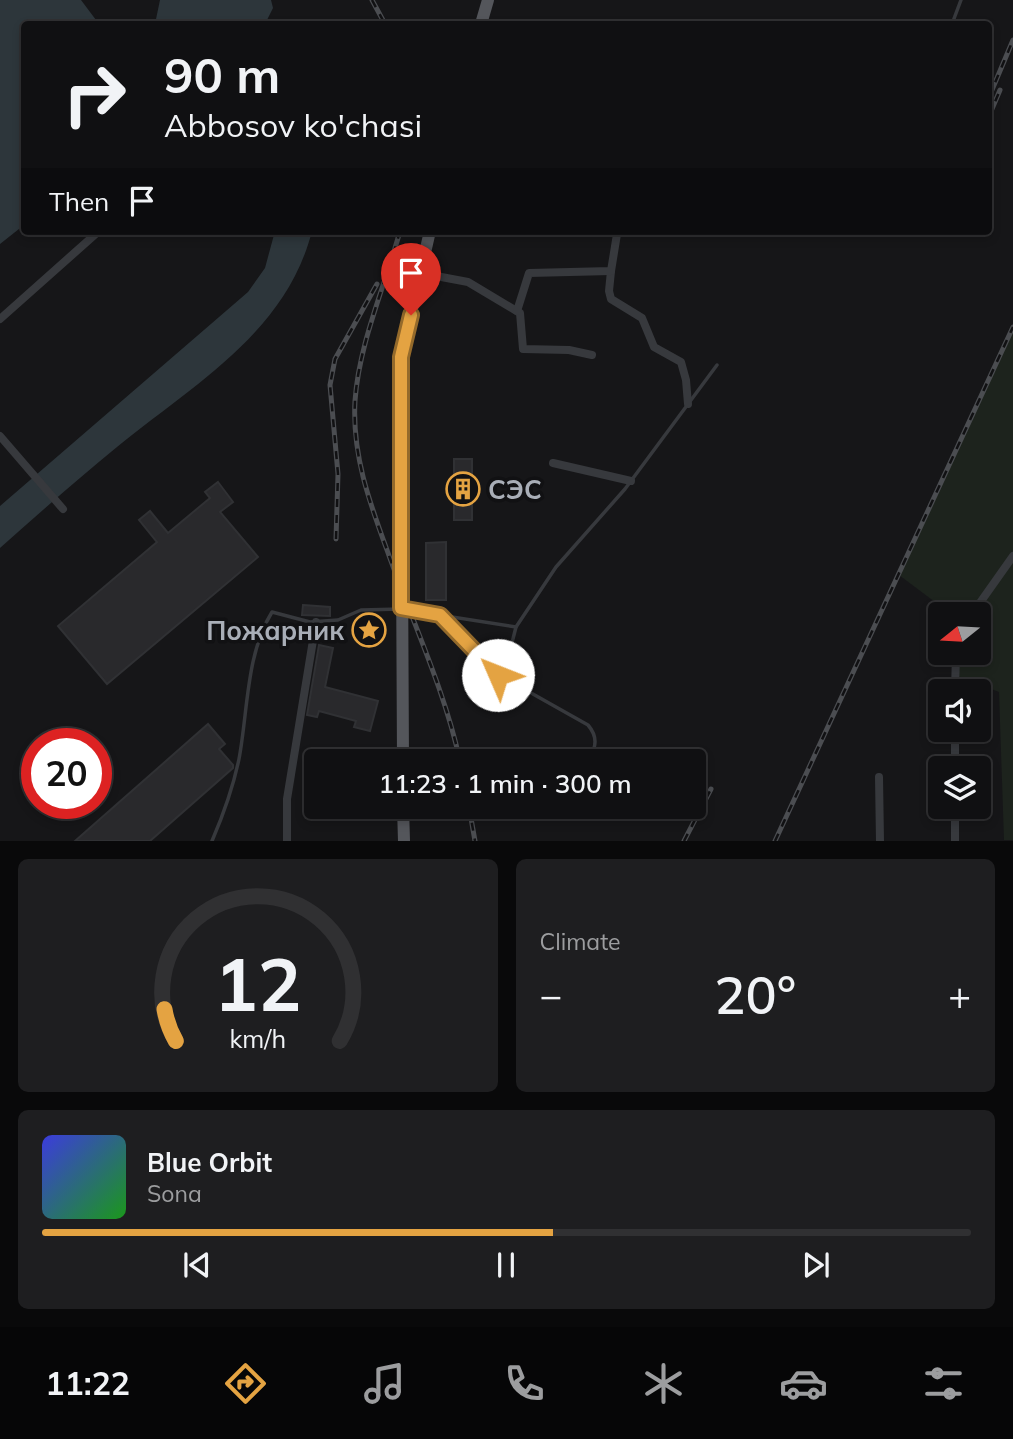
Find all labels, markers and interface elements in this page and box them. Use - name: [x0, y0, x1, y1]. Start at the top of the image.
- text: 90 m: [164, 44, 280, 105]
- icon: right: [49, 49, 140, 140]
- text: Abbosov ko'chasi: [164, 105, 422, 145]
- icon: arrive: [123, 182, 161, 220]
- text: Then: [49, 185, 109, 218]
- pin: [381, 243, 441, 315]
- icon: arrive: [392, 254, 430, 292]
- building icon: СЭС: [444, 470, 482, 508]
- place label: СЭС: [488, 473, 542, 506]
- north arrow: [928, 602, 990, 665]
- map controls: [928, 602, 991, 819]
- place icon: Пожарник: [350, 611, 388, 649]
- place label: Пожарник: [206, 614, 344, 647]
- position arrow: [461, 638, 535, 712]
- button: sound: [928, 679, 991, 742]
- speed limit sign: 20: [21, 728, 112, 819]
- button: layers: [928, 756, 991, 819]
- text: 11:23 · 1 min · 300 m: [378, 767, 632, 800]
- text: Climate: [540, 927, 621, 956]
- text: 12: [214, 939, 301, 1030]
- text: 20°: [714, 962, 796, 1027]
- text: −: [540, 971, 562, 1019]
- text: +: [948, 971, 971, 1019]
- text: km/h: [229, 1023, 286, 1054]
- text: Blue Orbit: [147, 1146, 272, 1179]
- text: Sona: [147, 1179, 202, 1208]
- icon: previous: [178, 1246, 216, 1284]
- icon: pause: [487, 1246, 525, 1284]
- icon: next: [797, 1246, 835, 1284]
- icon: directions: [221, 1359, 270, 1408]
- icon: music: [360, 1359, 409, 1408]
- icon: phone: [500, 1359, 549, 1408]
- icon: climate: [639, 1359, 688, 1408]
- icon: car: [779, 1359, 828, 1408]
- icon: filters: [919, 1359, 968, 1408]
- text: 11:22: [45, 1363, 130, 1403]

